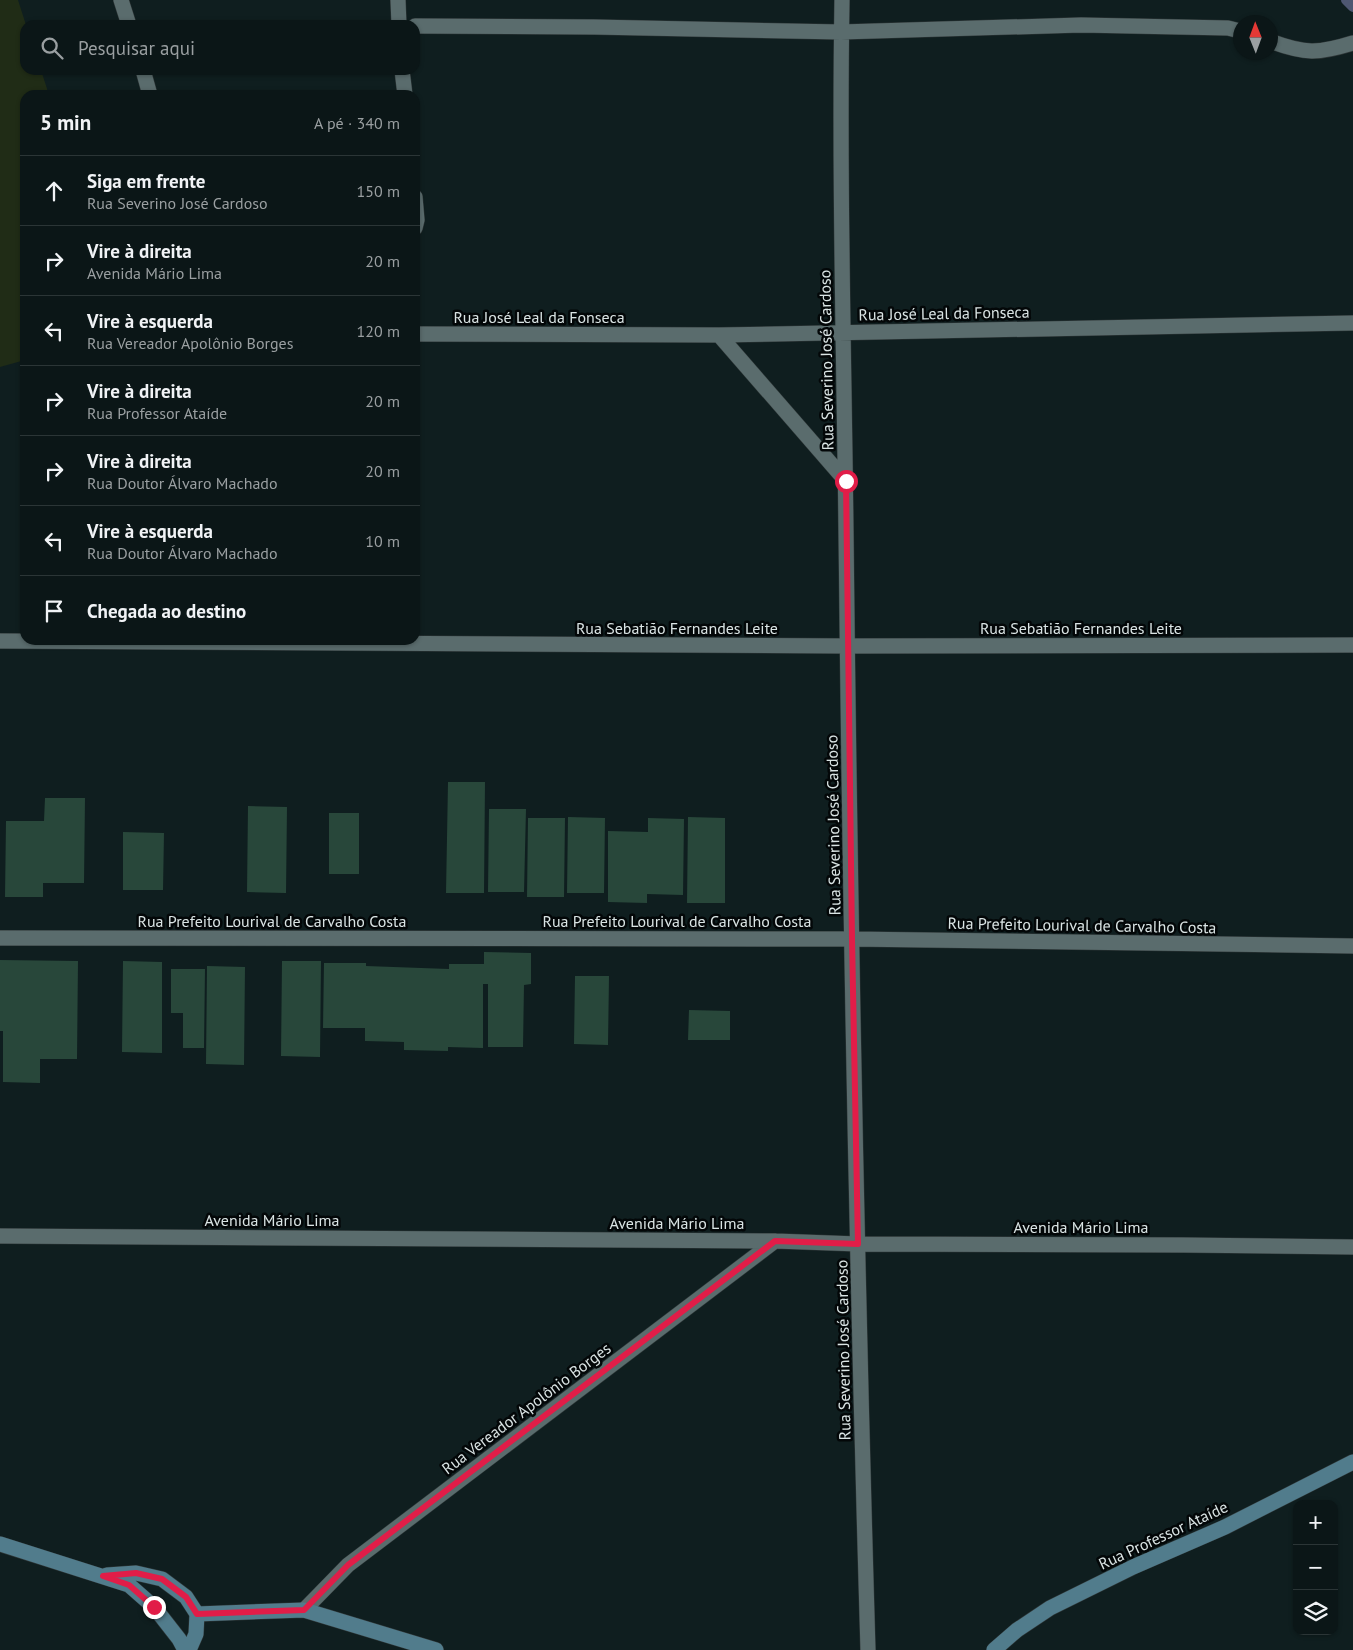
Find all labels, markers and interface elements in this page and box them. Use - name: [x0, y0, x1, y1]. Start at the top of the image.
- north arrow: [1233, 15, 1278, 60]
- search box: [20, 20, 420, 75]
- icon: search: [38, 34, 66, 62]
- text: Pesquisar aqui: [78, 36, 195, 60]
- text: 5 min: [40, 109, 91, 136]
- text: A pé · 340 m: [314, 113, 400, 133]
- text: Siga em frente: [87, 169, 205, 193]
- icon: ahead: [40, 177, 68, 205]
- text: 150 m: [357, 181, 400, 201]
- text: Rua Severino José Cardoso: [87, 193, 268, 213]
- text: Vire à direita: [87, 239, 192, 263]
- icon: right: [40, 247, 68, 275]
- text: 20 m: [365, 251, 400, 271]
- text: Avenida Mário Lima: [87, 263, 222, 283]
- street label: Rua Severino José Cardoso: [814, 270, 838, 450]
- street label: Rua José Leal da Fonseca: [858, 302, 1030, 324]
- street label: Rua José Leal da Fonseca: [453, 307, 625, 327]
- text: Vire à esquerda: [87, 309, 213, 333]
- icon: left: [40, 317, 68, 345]
- text: 120 m: [357, 321, 400, 341]
- text: Rua Vereador Apolônio Borges: [87, 333, 293, 353]
- text: Vire à direita: [87, 379, 192, 403]
- icon: right: [40, 387, 68, 415]
- text: 20 m: [365, 391, 400, 411]
- text: Rua Professor Ataíde: [87, 403, 227, 423]
- text: Vire à direita: [87, 449, 192, 473]
- icon: right: [40, 457, 68, 485]
- text: 20 m: [365, 461, 400, 481]
- route start: [835, 470, 858, 493]
- text: Rua Doutor Álvaro Machado: [87, 473, 278, 493]
- text: Vire à esquerda: [87, 519, 213, 543]
- icon: left: [40, 527, 68, 555]
- text: 10 m: [365, 531, 400, 551]
- text: Rua Doutor Álvaro Machado: [87, 543, 278, 563]
- icon: arrive: [40, 597, 68, 625]
- text: Chegada ao destino: [87, 599, 246, 623]
- street label: Rua Sebatião Fernandes Leite: [576, 618, 778, 638]
- street label: Rua Sebatião Fernandes Leite: [980, 618, 1182, 638]
- street label: Rua Severino José Cardoso: [821, 735, 845, 915]
- street label: Rua Prefeito Lourival de Carvalho Costa: [138, 911, 406, 931]
- street label: Rua Prefeito Lourival de Carvalho Costa: [543, 911, 811, 931]
- street label: Rua Prefeito Lourival de Carvalho Costa: [947, 913, 1217, 937]
- street label: Avenida Mário Lima: [205, 1210, 339, 1230]
- street label: Avenida Mário Lima: [610, 1213, 744, 1233]
- street label: Avenida Mário Lima: [1014, 1217, 1148, 1237]
- street label: Rua Severino José Cardoso: [831, 1260, 855, 1440]
- street label: Rua Vereador Apolônio Borges: [438, 1338, 615, 1478]
- street label: Rua Professor Ataíde: [1095, 1496, 1231, 1574]
- map controls: [1293, 1500, 1338, 1635]
- button: +: [1293, 1500, 1338, 1545]
- button: −: [1293, 1545, 1338, 1590]
- button: layers: [1293, 1590, 1338, 1635]
- route end: [143, 1596, 166, 1619]

